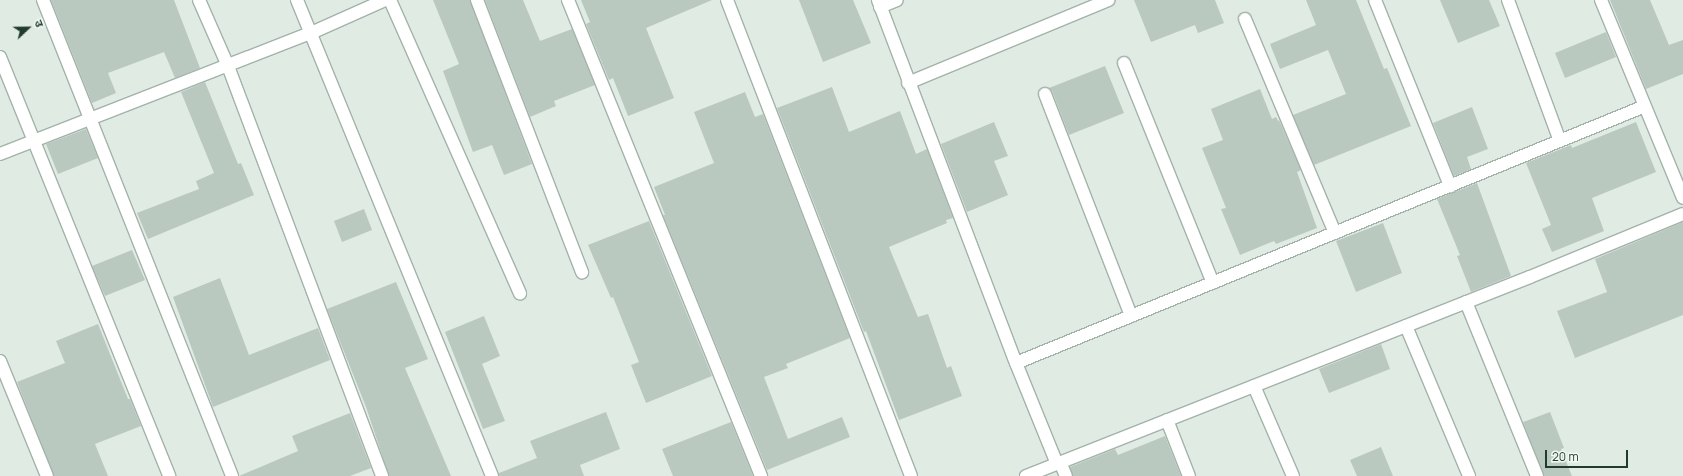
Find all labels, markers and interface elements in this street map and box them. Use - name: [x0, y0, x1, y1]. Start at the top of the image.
- north arrow: [8, 8, 48, 48]
- text: उ: [31, 18, 48, 29]
- scale bar: [1547, 442, 1630, 468]
- text: 20 m: [1552, 448, 1579, 465]

